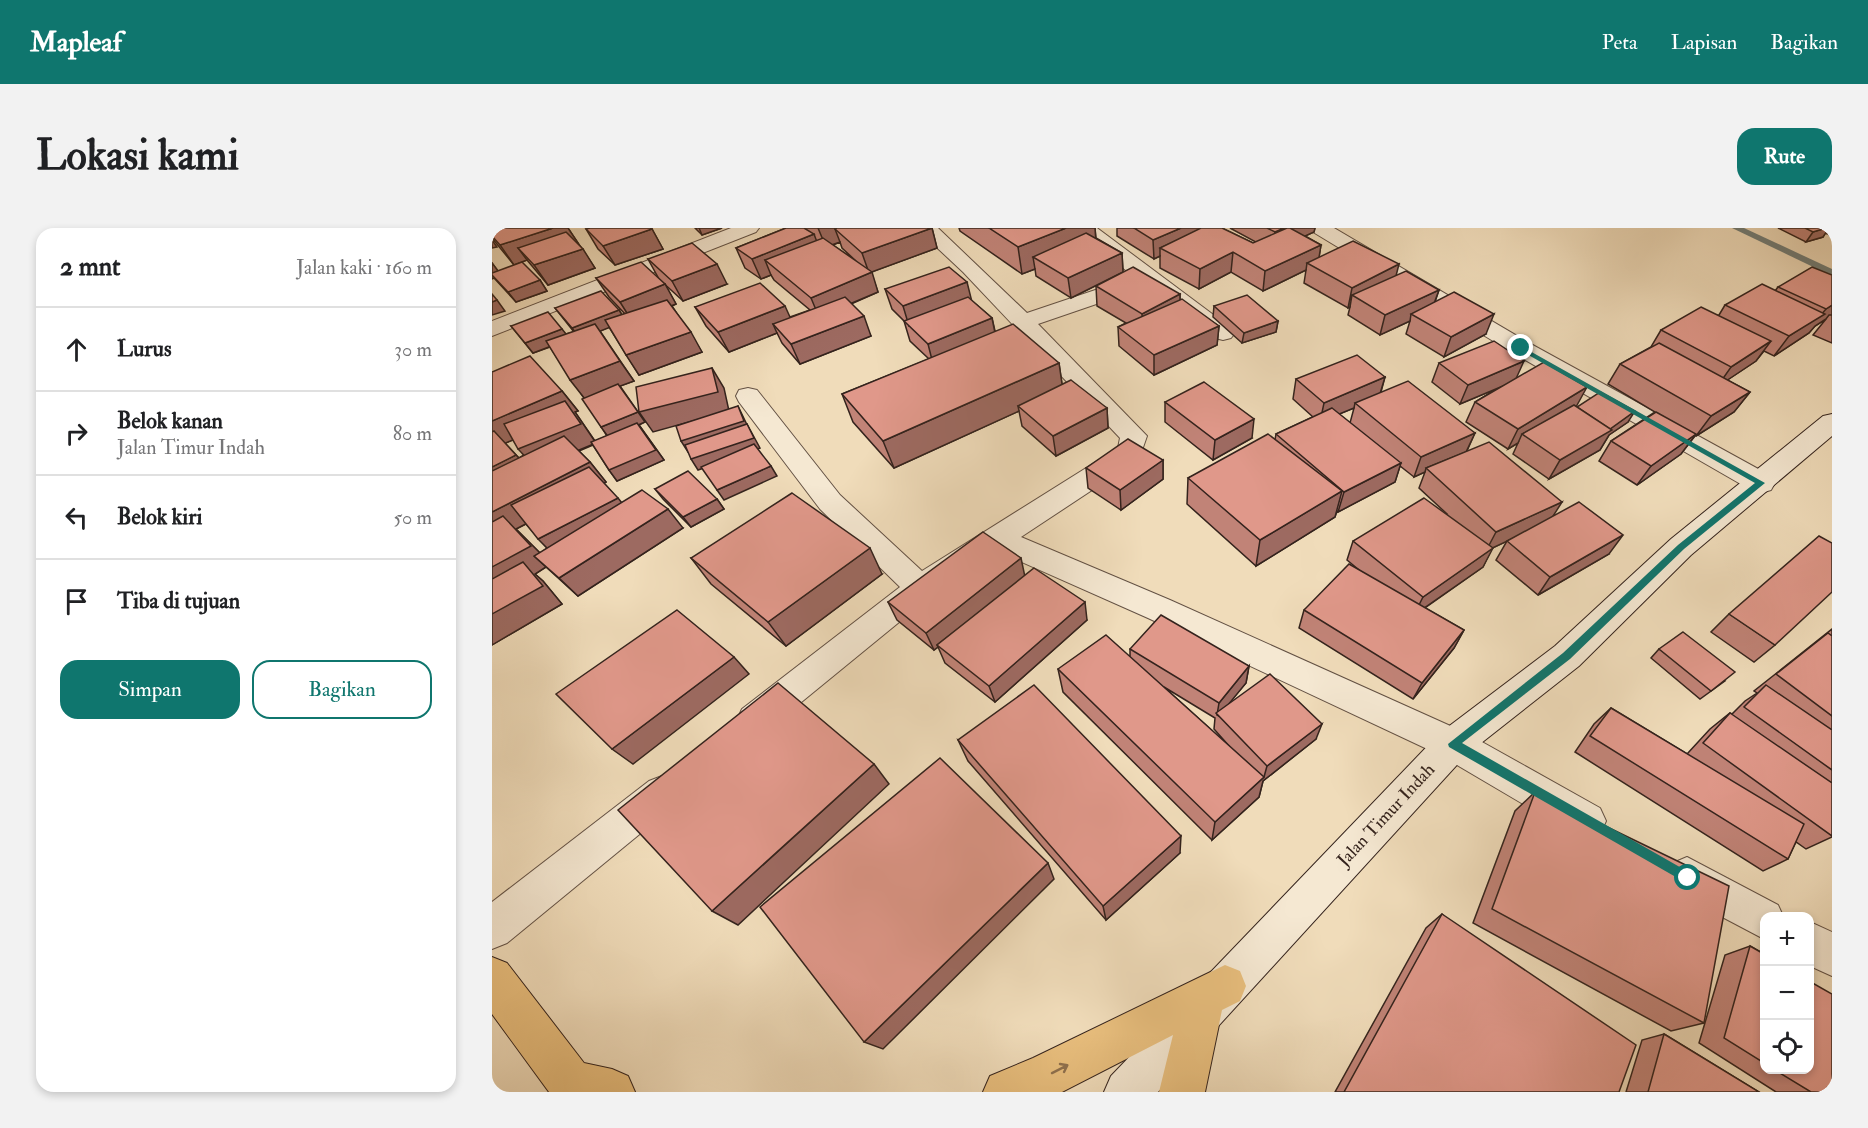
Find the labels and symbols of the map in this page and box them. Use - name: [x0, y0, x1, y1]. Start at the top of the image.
- route end: [1507, 334, 1533, 360]
- street label: Jalan Timur Indah: [1332, 758, 1440, 872]
- route start: [1674, 864, 1700, 890]
- one-way arrow: [1050, 1063, 1068, 1075]

